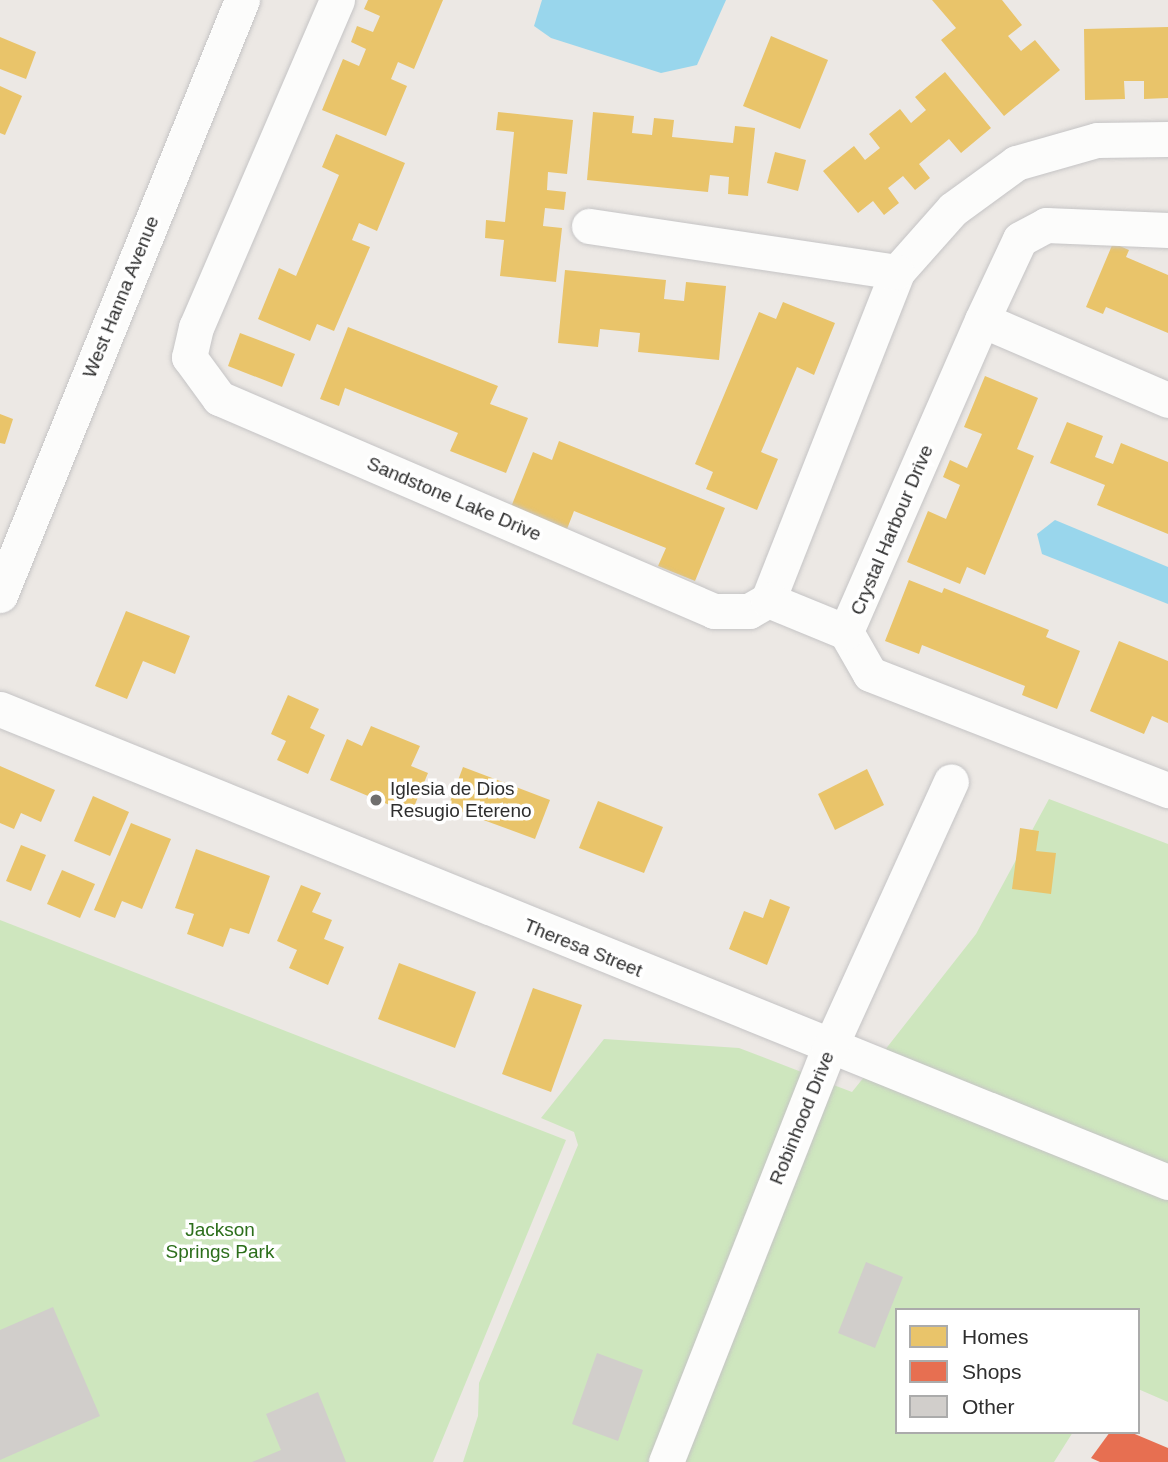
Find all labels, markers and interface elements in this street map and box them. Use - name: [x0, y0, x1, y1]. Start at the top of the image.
- street label: West Hanna Avenue: [78, 212, 164, 382]
- street label: Crystal Harbour Drive: [846, 441, 938, 619]
- street label: Sandstone Lake Drive: [364, 452, 544, 546]
- place label: Iglesia de Dios Resugio Etereno: [390, 778, 532, 822]
- marker: Iglesia de Dios Resugio Etereno: [368, 792, 384, 808]
- street label: Theresa Street: [520, 914, 646, 982]
- street label: Robinhood Drive: [765, 1048, 839, 1188]
- park label: Jackson Springs Park: [166, 1219, 274, 1263]
- legend: [895, 1308, 1140, 1434]
- text: Homes: [962, 1325, 1029, 1348]
- text: Shops: [962, 1360, 1022, 1383]
- text: Other: [962, 1395, 1015, 1418]

